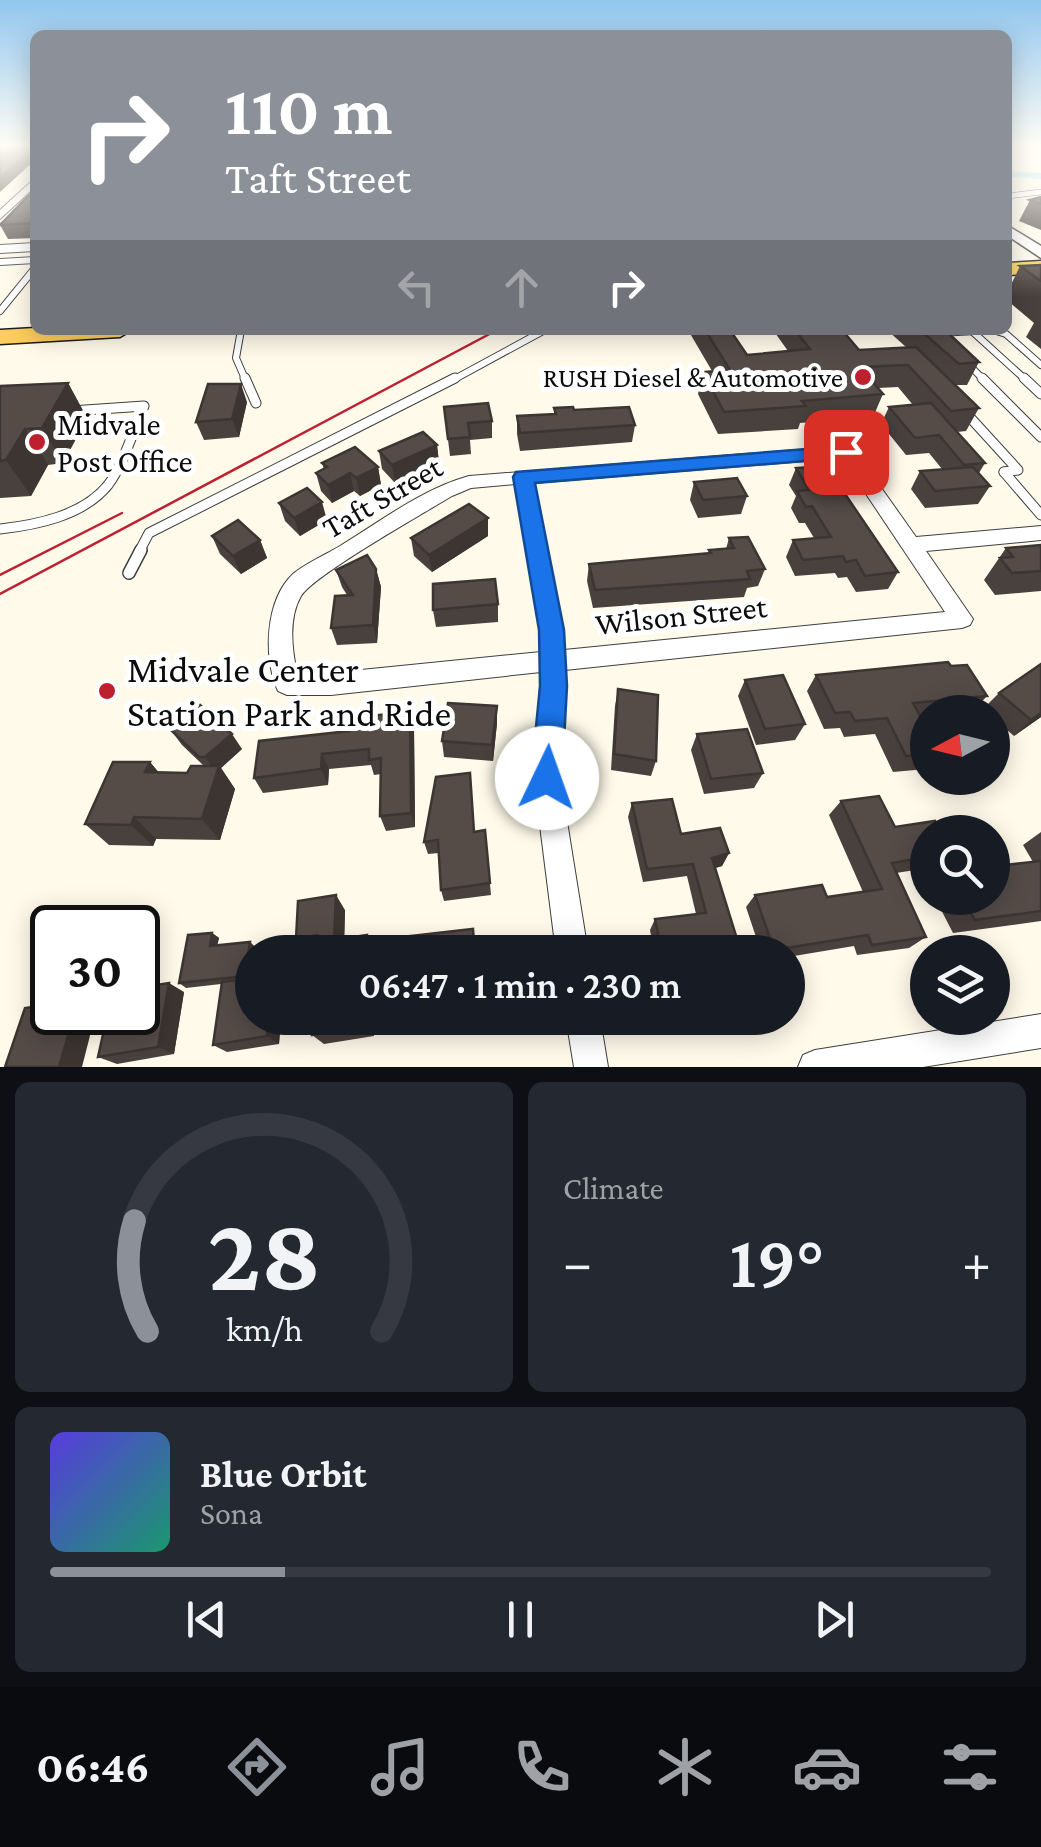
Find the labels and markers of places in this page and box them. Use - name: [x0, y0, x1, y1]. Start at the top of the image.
- place label: RUSH Diesel & Automotive: [543, 362, 843, 393]
- marker: RUSH Diesel & Automotive: [852, 366, 874, 388]
- place label: Midvale Post Office: [57, 406, 193, 479]
- pin: [804, 410, 889, 495]
- marker: Midvale Post Office: [26, 431, 48, 453]
- place label: Midvale Center Station Park and Ride: [127, 648, 451, 734]
- marker: Midvale Center Station Park and Ride: [96, 680, 118, 702]

